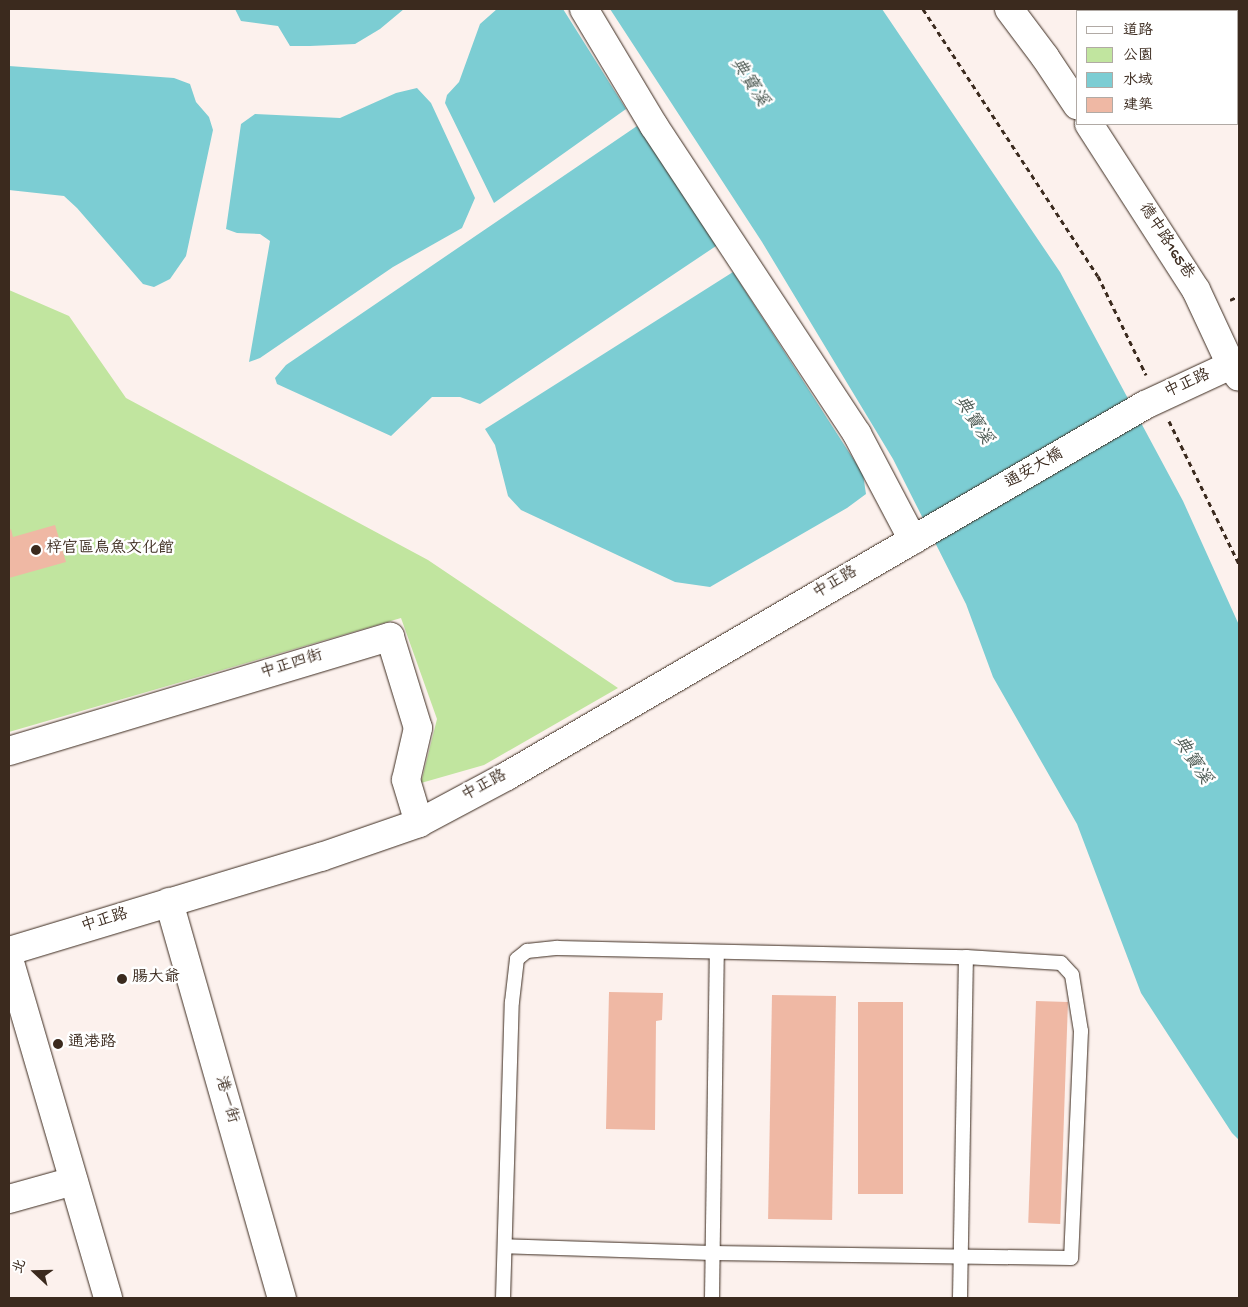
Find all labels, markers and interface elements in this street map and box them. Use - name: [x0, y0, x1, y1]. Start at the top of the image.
- legend: [1076, 10, 1238, 125]
- text: 道路: [1123, 22, 1153, 40]
- text: 公園: [1123, 47, 1153, 65]
- water label: 典寶溪: [724, 54, 772, 112]
- text: 水域: [1123, 72, 1153, 90]
- text: 建築: [1123, 97, 1153, 115]
- street label: 德中路165巷: [1133, 200, 1197, 284]
- street label: 中正路: [1162, 366, 1214, 404]
- water label: 典寶溪: [948, 392, 996, 450]
- street label: 通安大橋: [1002, 446, 1068, 494]
- place label: 梓官區烏魚文化館: [46, 540, 174, 560]
- marker: 梓官區烏魚文化館: [30, 544, 42, 556]
- street label: 中正路: [810, 564, 862, 604]
- street label: 中正四街: [259, 647, 325, 685]
- water label: 典寶溪: [1167, 732, 1215, 790]
- street label: 中正路: [459, 767, 511, 807]
- street label: 中正路: [79, 906, 131, 938]
- place label: 腸大爺: [132, 969, 180, 989]
- marker: 腸大爺: [116, 973, 128, 985]
- place label: 通港路: [68, 1034, 116, 1054]
- marker: 通港路: [52, 1038, 64, 1050]
- street label: 港一街: [209, 1074, 241, 1126]
- north arrow: [10, 1247, 60, 1297]
- text: 北: [10, 1257, 31, 1276]

